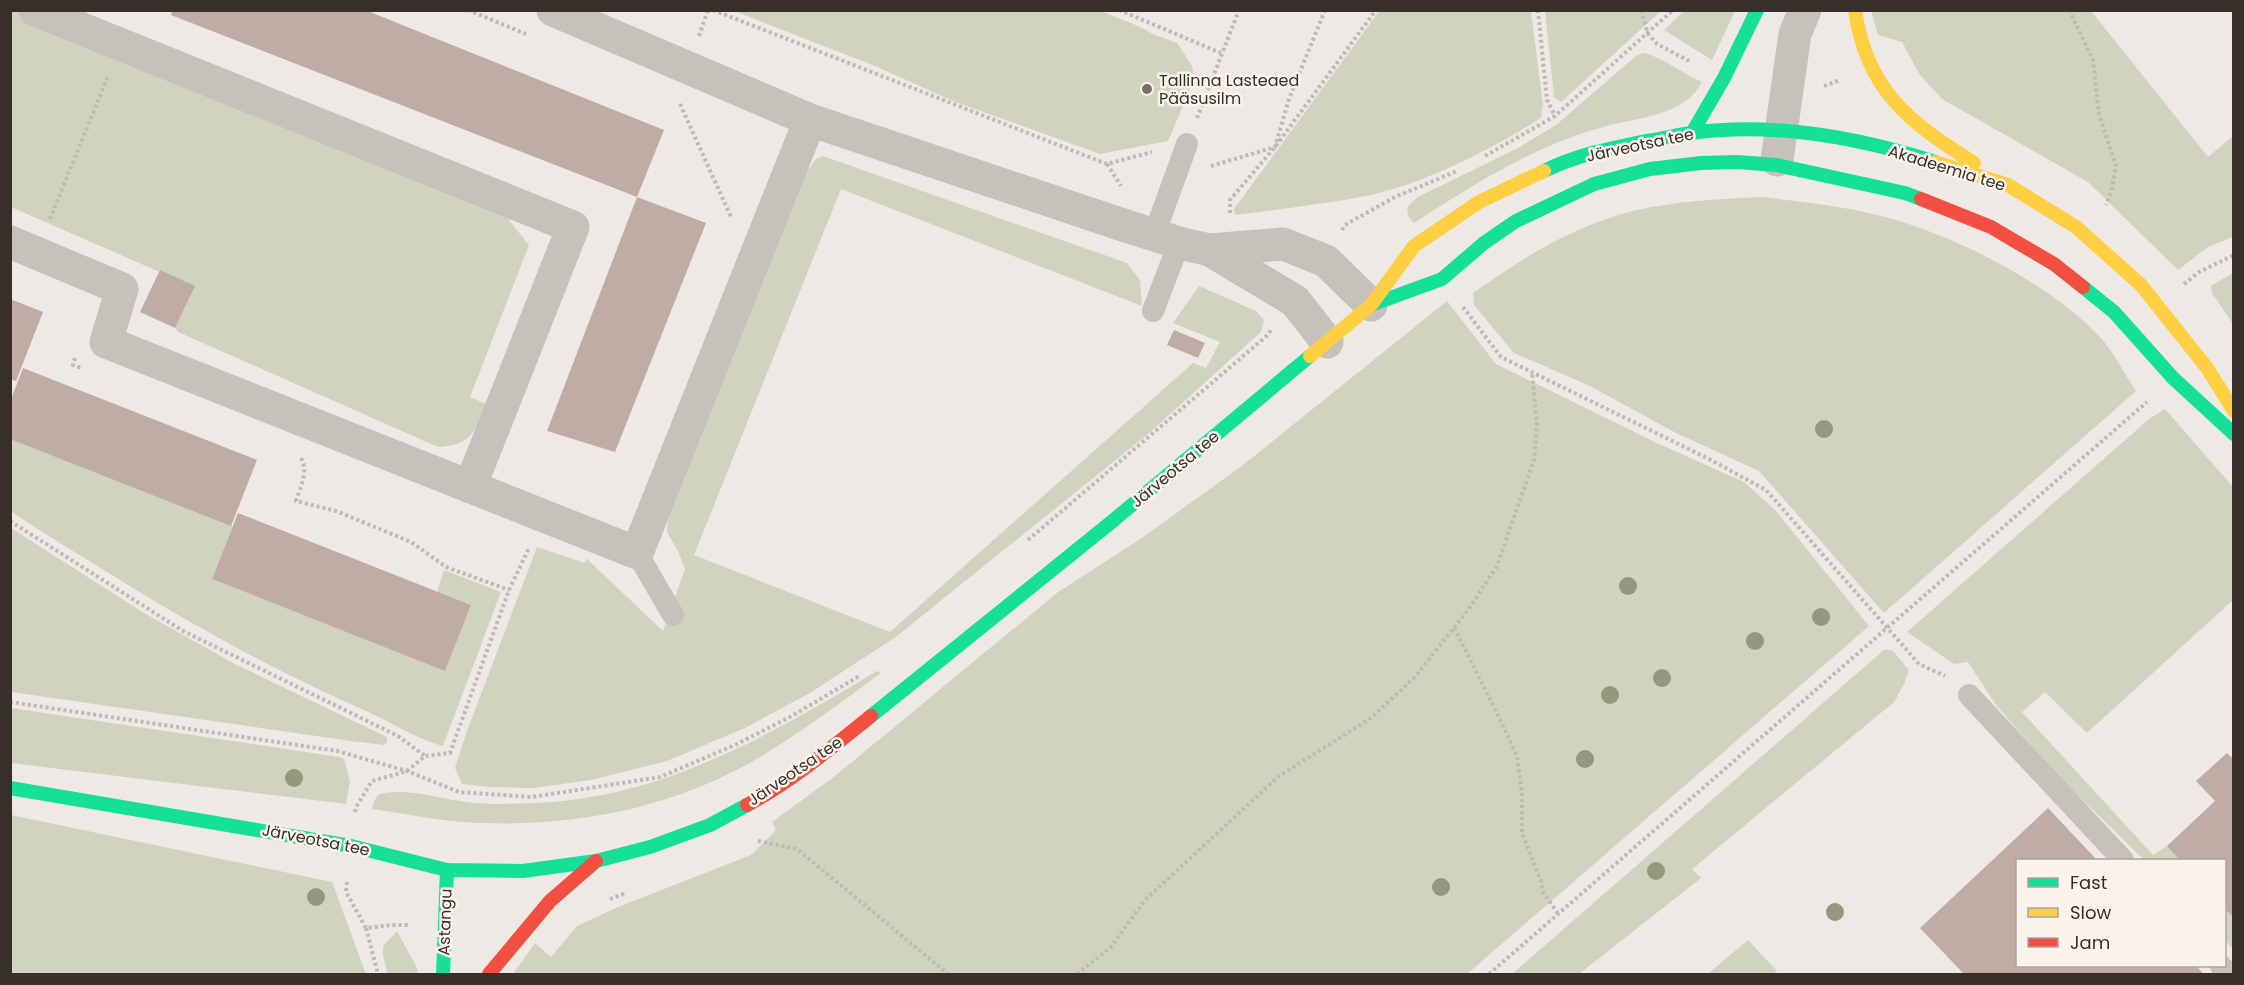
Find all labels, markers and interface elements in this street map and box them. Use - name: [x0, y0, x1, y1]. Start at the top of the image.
- place label: Tallinna Lasteaed Pääsusilm: [1159, 69, 1299, 110]
- marker: Tallinna Lasteaed Pääsusilm: [1140, 82, 1154, 96]
- street label: Järveotsa tee: [1584, 122, 1696, 168]
- street label: Akadeemia tee: [1885, 139, 2009, 197]
- street label: Järveotsa tee: [1126, 425, 1224, 513]
- street label: Järveotsa tee: [743, 731, 847, 811]
- street label: Järveotsa tee: [260, 818, 372, 862]
- legend: [2016, 859, 2226, 967]
- text: Fast: [2070, 870, 2107, 895]
- street label: Astangu: [432, 888, 458, 956]
- text: Slow: [2070, 900, 2112, 925]
- text: Jam: [2070, 930, 2110, 955]

